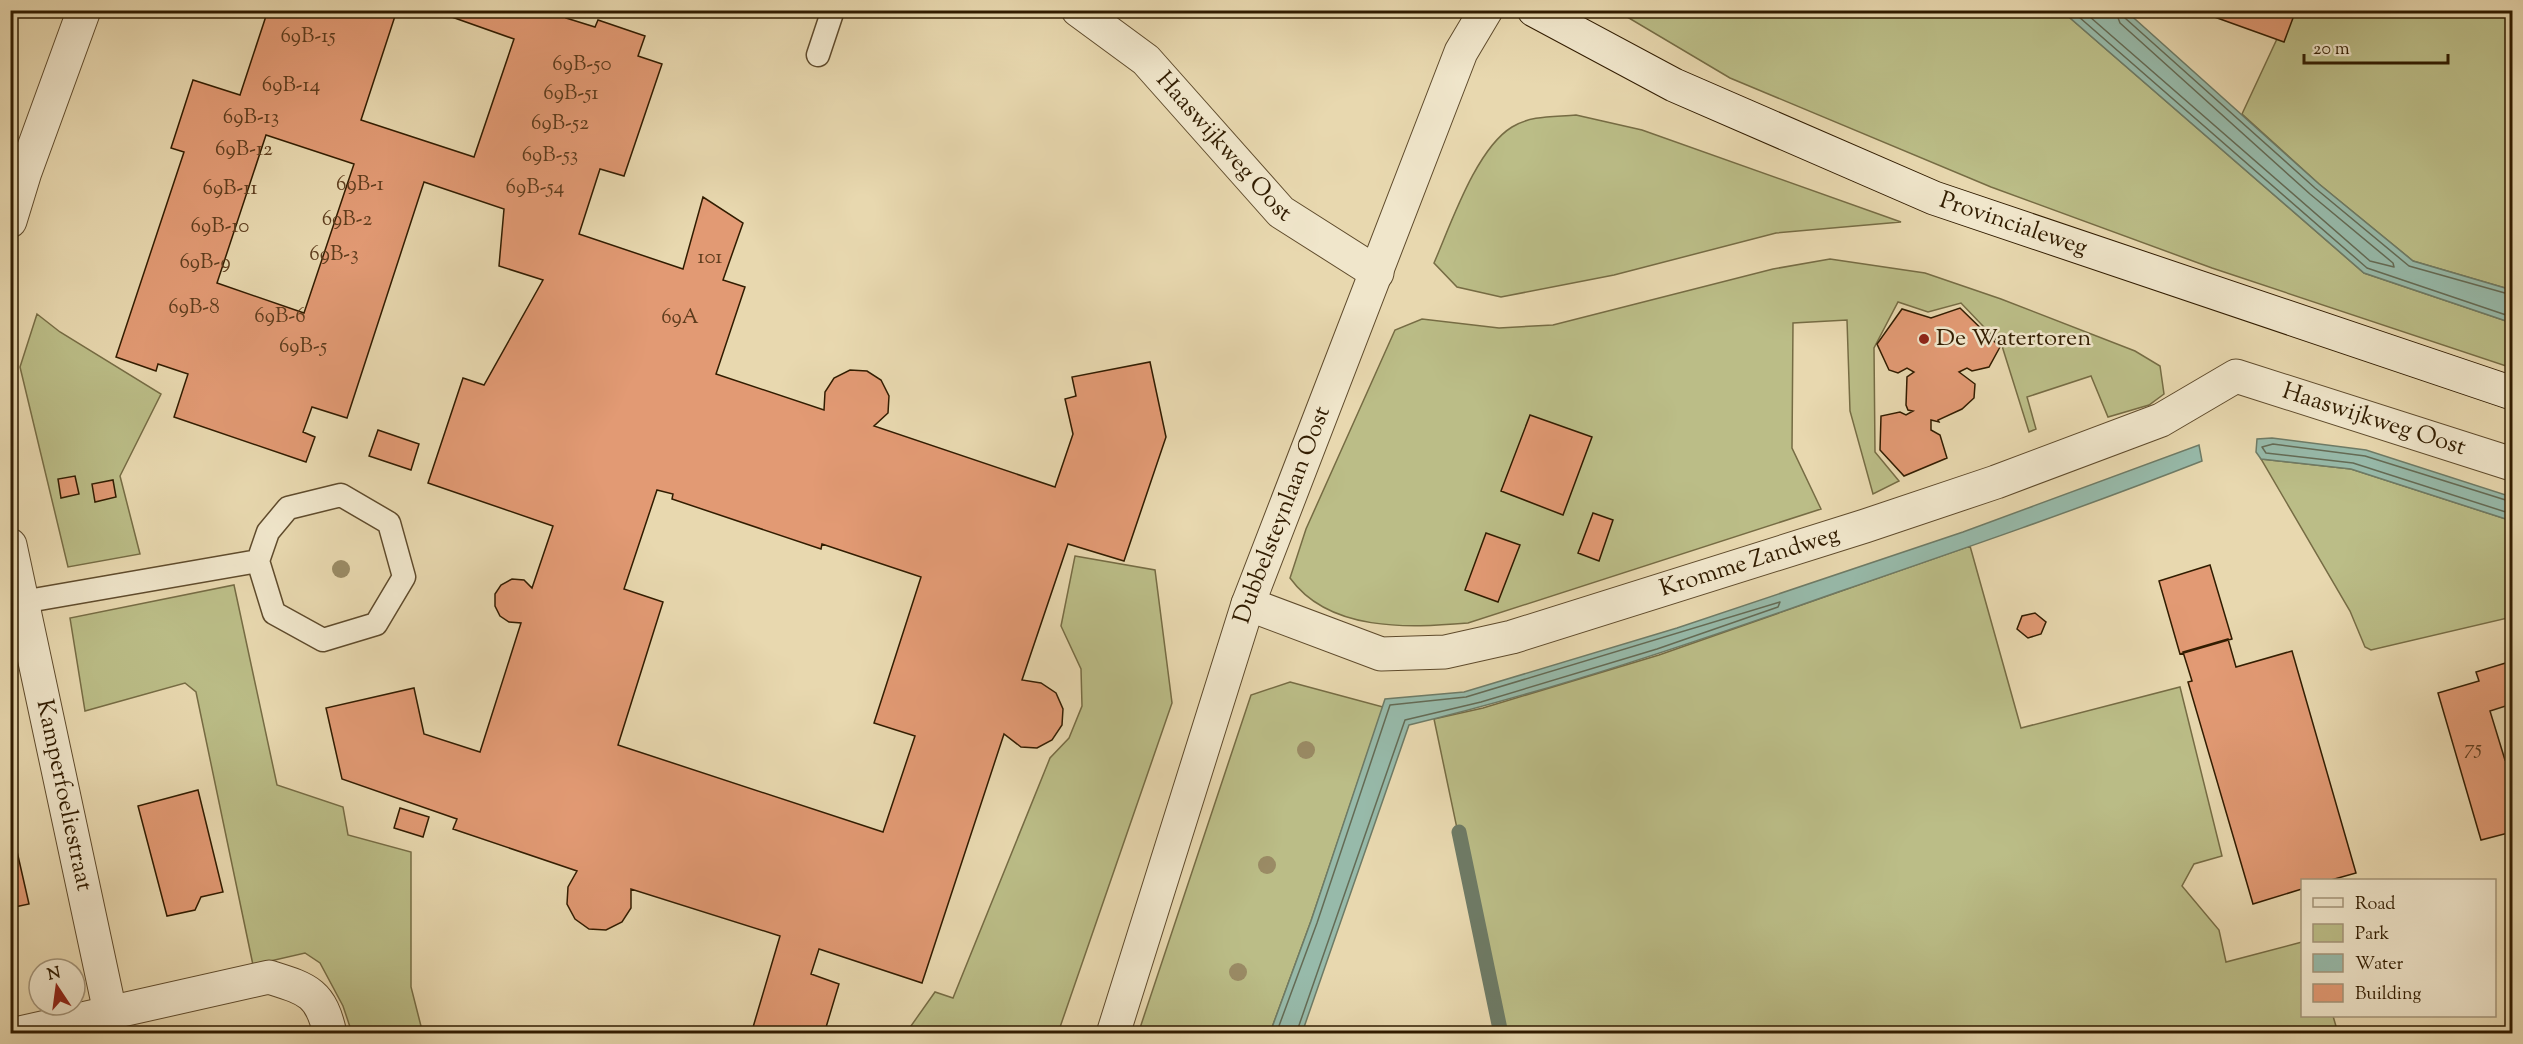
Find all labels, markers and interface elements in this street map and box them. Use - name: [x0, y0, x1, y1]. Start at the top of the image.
- house number: 69B-15: [280, 22, 336, 52]
- scale bar: [2304, 27, 2448, 65]
- text: 20 m: [2313, 37, 2350, 63]
- house number: 69B-50: [552, 50, 612, 80]
- street label: Haaswijkweg Oost: [1147, 64, 1298, 231]
- house number: 69B-14: [262, 71, 320, 101]
- house number: 69B-51: [543, 79, 599, 109]
- house number: 69B-13: [223, 103, 279, 133]
- house number: 69B-52: [531, 109, 589, 139]
- house number: 69B-12: [215, 135, 273, 165]
- house number: 69B-53: [522, 141, 578, 171]
- house number: 69B-1: [336, 170, 384, 200]
- house number: 69B-54: [506, 173, 564, 203]
- house number: 69B-11: [202, 174, 258, 204]
- street label: Provincialeweg: [1935, 184, 2092, 266]
- house number: 69B-2: [322, 205, 372, 235]
- house number: 69B-10: [191, 212, 249, 242]
- house number: 69B-3: [309, 240, 359, 270]
- house number: 101: [698, 243, 722, 273]
- house number: 69B-9: [179, 248, 231, 278]
- house number: 69B-8: [168, 293, 220, 323]
- house number: 69B-6: [254, 302, 306, 332]
- house number: 69A: [661, 303, 699, 333]
- place label: De Watertoren: [1936, 322, 2091, 356]
- house number: 69B-5: [279, 332, 327, 362]
- marker: De Watertoren: [1917, 332, 1931, 346]
- street label: Haaswijkweg Oost: [2278, 375, 2470, 465]
- street label: Dubbelsteynlaan Oost: [1226, 401, 1340, 628]
- street label: Kromme Zandweg: [1656, 518, 1844, 606]
- street label: Kamperfoeliestraat: [27, 696, 101, 894]
- house number: 75: [2464, 734, 2482, 764]
- legend: [2301, 879, 2496, 1017]
- text: Road: [2355, 892, 2395, 918]
- text: Park: [2355, 922, 2390, 948]
- text: Water: [2355, 952, 2404, 978]
- north arrow: [27, 957, 87, 1017]
- text: N: [45, 962, 63, 987]
- text: Building: [2355, 982, 2421, 1008]

